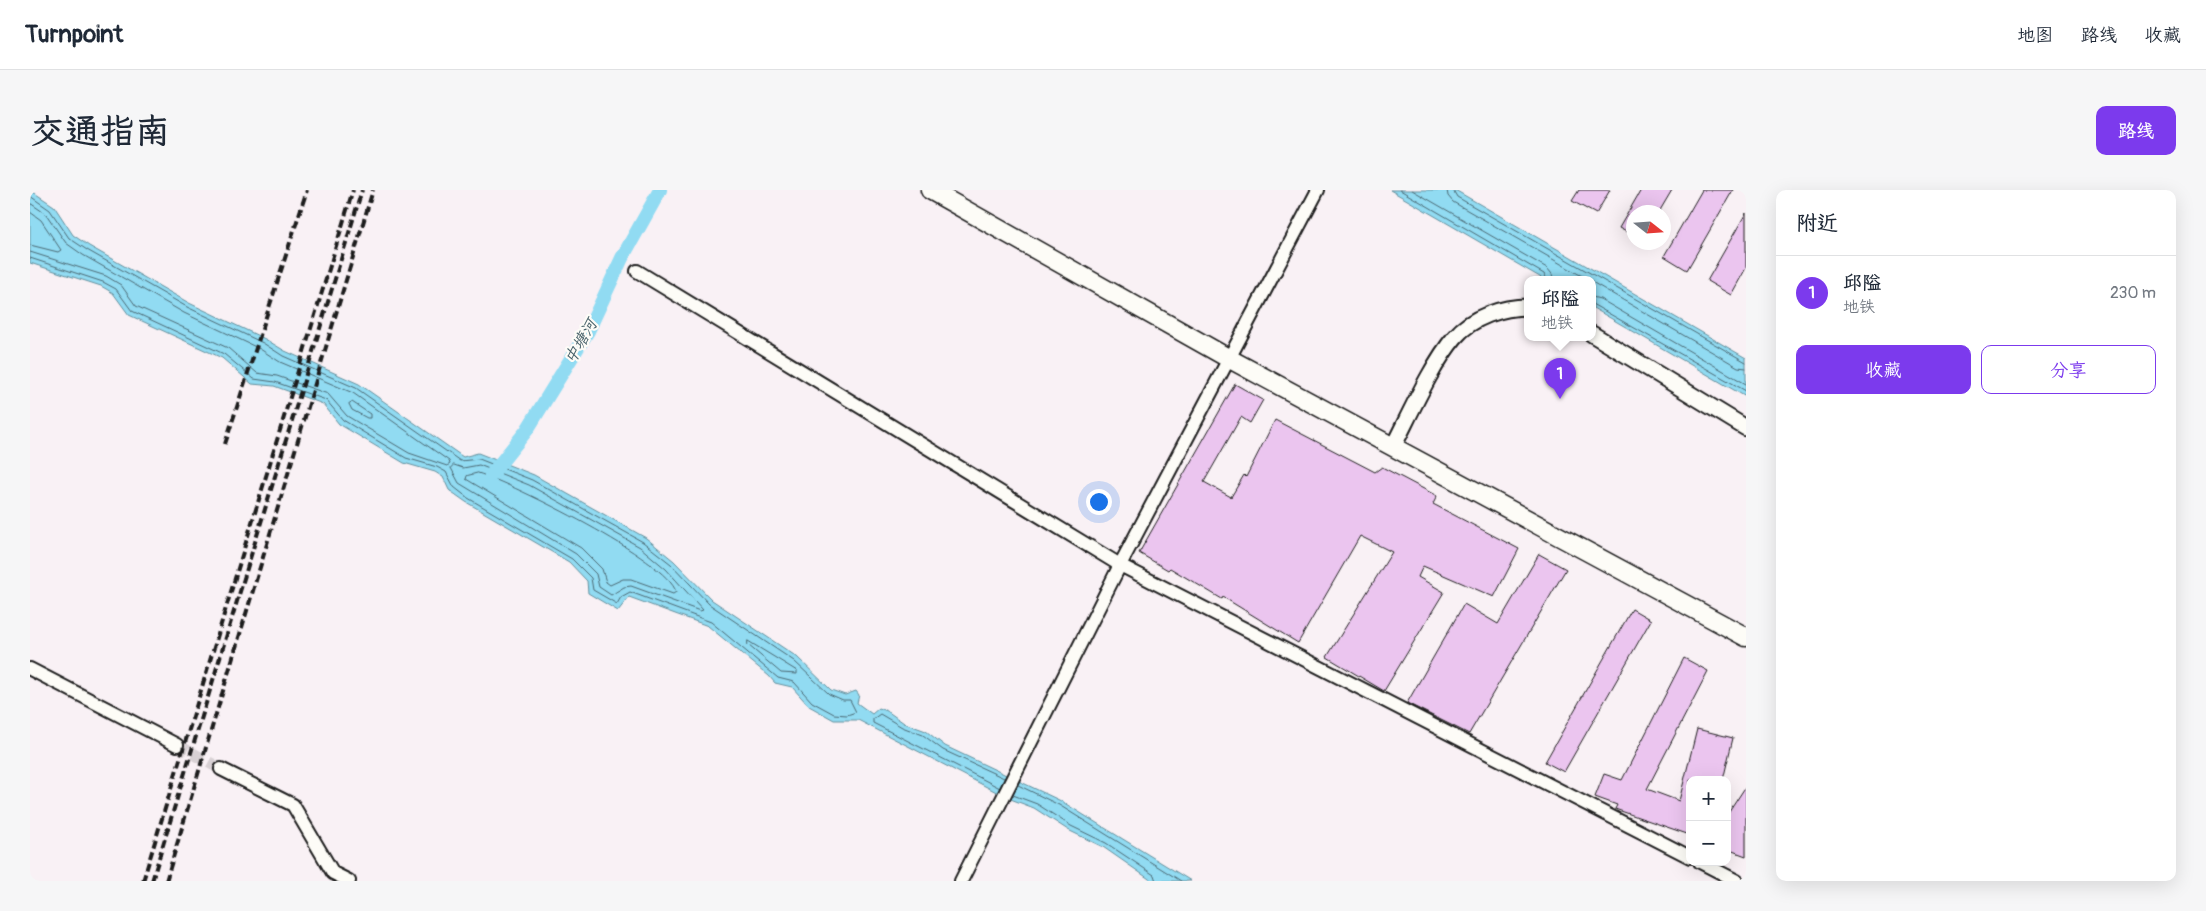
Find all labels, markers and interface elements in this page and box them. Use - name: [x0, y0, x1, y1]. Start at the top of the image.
- text: Turnpoint: [25, 20, 123, 49]
- text: 地图: [2017, 24, 2053, 47]
- text: 路线: [2081, 24, 2117, 47]
- text: 收藏: [2145, 24, 2181, 47]
- button: 路线: [2096, 106, 2176, 155]
- text: 交通指南: [30, 110, 170, 154]
- north arrow: [1626, 205, 1671, 250]
- text: 附近: [1796, 210, 1838, 237]
- text: 邱隘: [1843, 271, 1881, 295]
- popup: [1524, 276, 1596, 341]
- text: 1: [1809, 283, 1815, 303]
- text: 230 m: [2110, 283, 2156, 303]
- text: 邱隘: [1541, 287, 1579, 311]
- text: 地铁: [1843, 297, 1875, 317]
- water label: 中塘河: [560, 313, 603, 367]
- text: 地铁: [1541, 313, 1573, 333]
- button: 收藏: [1796, 345, 1971, 394]
- button: 分享: [1981, 345, 2156, 394]
- pin: 1: [1544, 358, 1576, 399]
- your location: [1086, 489, 1112, 515]
- map controls: [1686, 776, 1731, 866]
- button: +: [1686, 776, 1731, 821]
- button: −: [1686, 821, 1731, 866]

